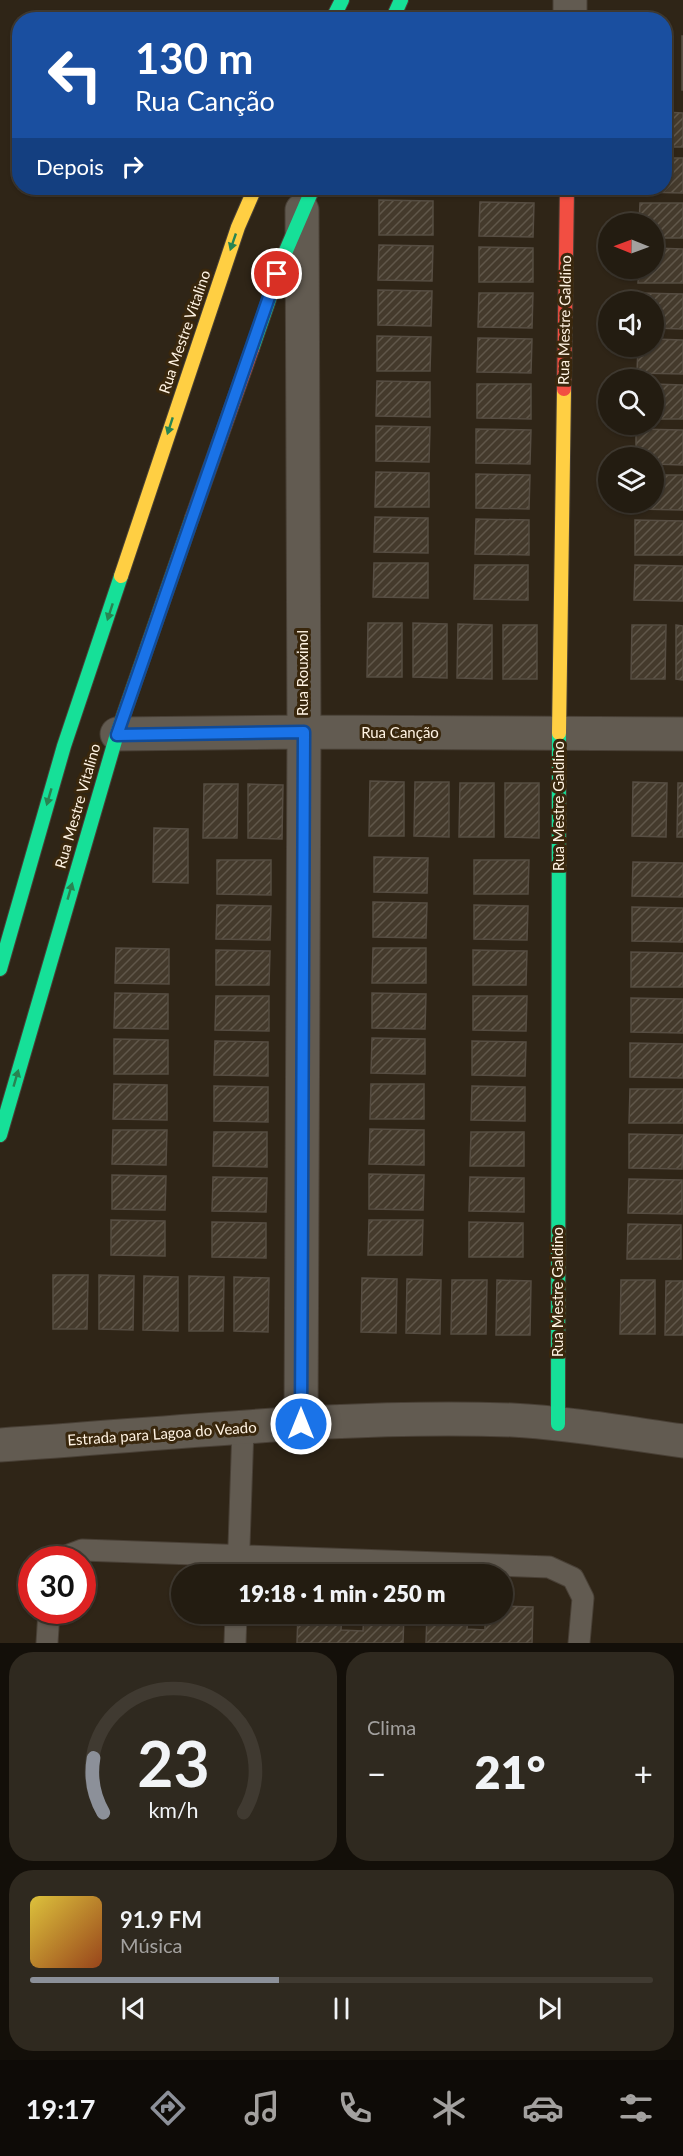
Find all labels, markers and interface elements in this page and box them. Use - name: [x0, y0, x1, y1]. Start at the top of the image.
- text: 130 m: [135, 33, 253, 83]
- icon: left: [36, 36, 114, 114]
- text: Rua Canção: [135, 84, 275, 117]
- icon: right: [116, 150, 149, 183]
- text: Depois: [36, 153, 104, 180]
- north arrow: [598, 213, 664, 279]
- map controls: [598, 213, 664, 513]
- one-way arrow: [227, 233, 237, 251]
- pin: [251, 248, 302, 299]
- street label: Rua Mestre Galdino: [554, 255, 574, 385]
- icon: arrive: [260, 257, 293, 290]
- street label: Rua Mestre Vitalino: [155, 268, 214, 396]
- button: sound: [598, 291, 664, 357]
- button: search: [598, 369, 664, 435]
- one-way arrow: [165, 417, 174, 435]
- button: layers: [598, 447, 664, 513]
- one-way arrow: [105, 603, 114, 621]
- street label: Rua Rouxinol: [293, 630, 311, 716]
- street label: Rua Canção: [361, 723, 439, 741]
- street label: Rua Mestre Vitalino: [51, 741, 103, 870]
- street label: Rua Mestre Galdino: [549, 741, 567, 871]
- one-way arrow: [44, 788, 53, 806]
- one-way arrow: [66, 882, 75, 900]
- one-way arrow: [12, 1069, 21, 1087]
- street label: Rua Mestre Galdino: [548, 1227, 566, 1357]
- position arrow: [269, 1392, 333, 1456]
- street label: Estrada para Lagoa do Veado: [67, 1417, 257, 1449]
- speed limit sign: 30: [18, 1546, 96, 1624]
- text: 19:18 · 1 min · 250 m: [239, 1580, 445, 1607]
- text: Clima: [367, 1715, 416, 1739]
- text: 23: [137, 1725, 209, 1800]
- text: 21°: [475, 1745, 545, 1799]
- text: −: [367, 1753, 386, 1793]
- text: +: [634, 1753, 653, 1793]
- text: km/h: [148, 1798, 198, 1824]
- text: 91.9 FM: [120, 1906, 202, 1933]
- text: Música: [120, 1933, 183, 1957]
- icon: previous: [117, 1992, 150, 2025]
- icon: pause: [325, 1992, 358, 2025]
- icon: next: [533, 1992, 566, 2025]
- icon: directions: [147, 2087, 189, 2129]
- icon: music: [241, 2087, 283, 2129]
- icon: phone: [334, 2087, 376, 2129]
- icon: climate: [428, 2087, 470, 2129]
- icon: car: [522, 2087, 564, 2129]
- icon: filters: [615, 2087, 657, 2129]
- text: 19:17: [26, 2092, 95, 2125]

